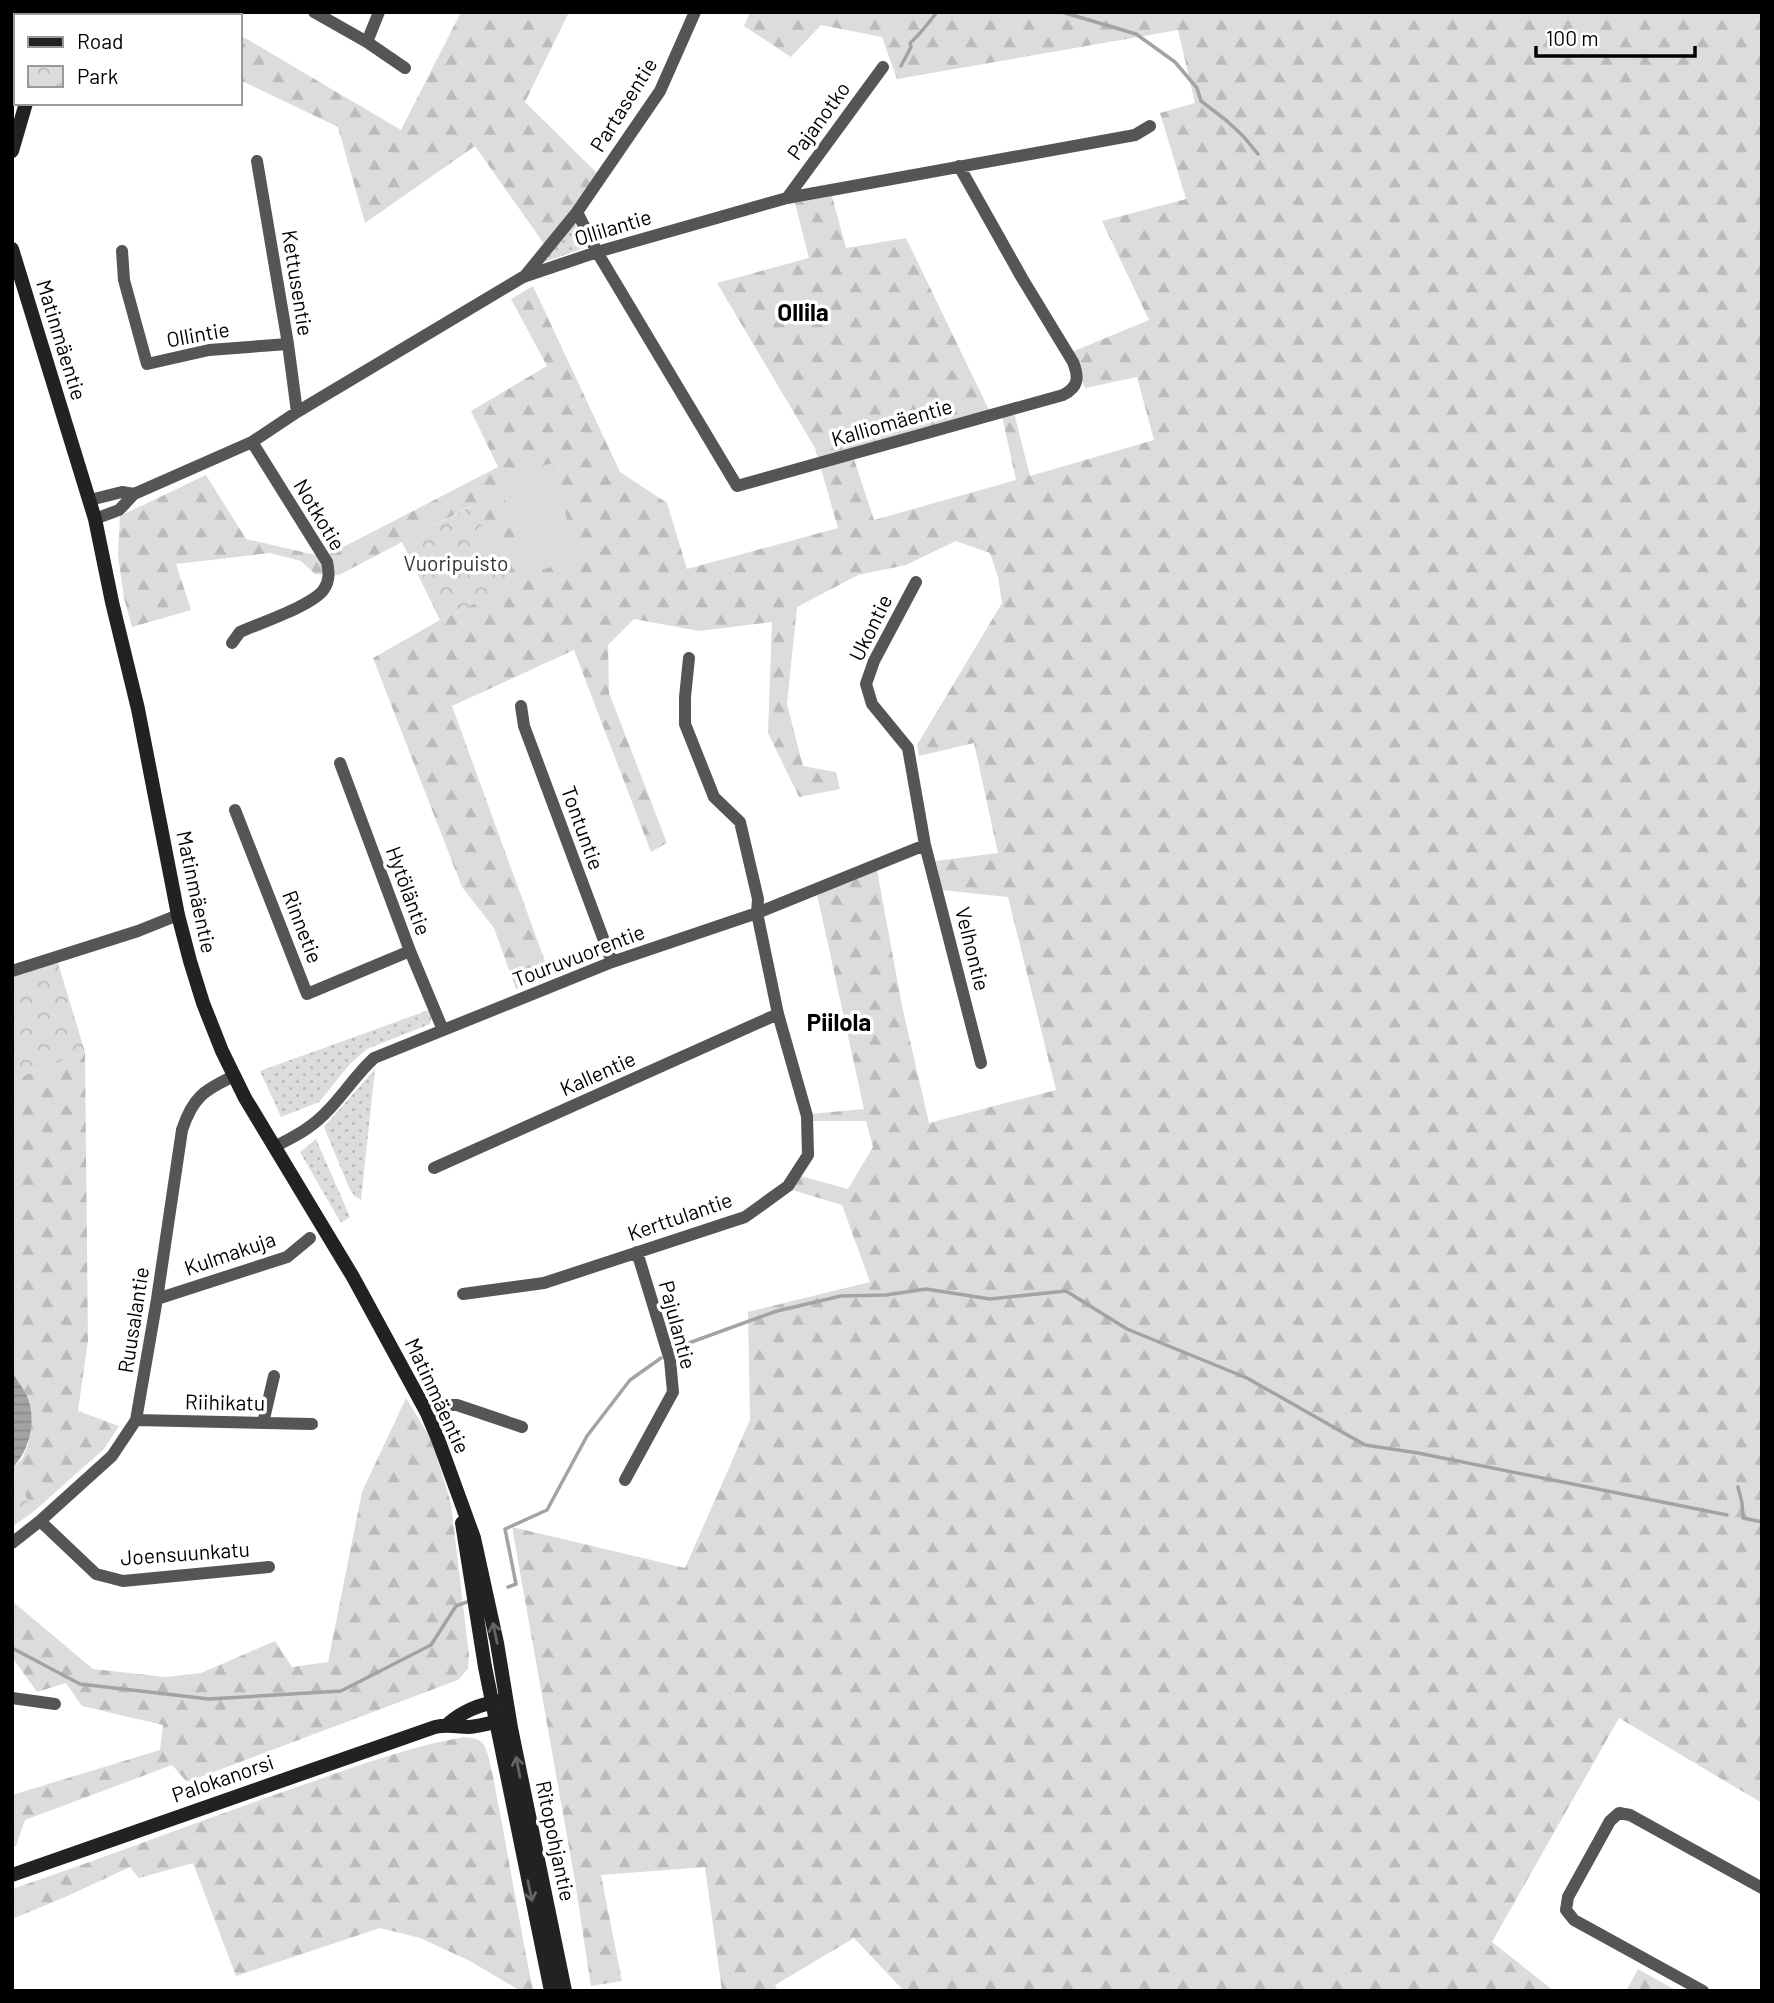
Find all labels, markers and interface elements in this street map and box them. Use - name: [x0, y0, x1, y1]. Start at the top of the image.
- legend: [14, 14, 242, 105]
- scale bar: [1536, 14, 1695, 58]
- text: 100 m: [1546, 25, 1599, 50]
- text: Road: [77, 28, 123, 53]
- street label: Partasentie: [584, 53, 661, 156]
- text: Park: [77, 63, 118, 88]
- street label: Pajanotko: [781, 76, 855, 164]
- street label: Ollilantie: [571, 203, 654, 250]
- street label: Kettusentie: [278, 228, 319, 338]
- street label: Matinmäentie: [32, 276, 93, 403]
- district label: Ollila: [777, 297, 829, 326]
- street label: Ollintie: [164, 316, 231, 351]
- street label: Kalliomäentie: [828, 392, 955, 451]
- street label: Notkotie: [289, 474, 351, 554]
- park label: Vuoripuisto: [404, 550, 508, 575]
- street label: Ukontie: [843, 590, 896, 665]
- street label: Tontuntie: [557, 782, 610, 873]
- street label: Matinmäentie: [172, 828, 223, 955]
- street label: Hytöläntie: [382, 842, 437, 938]
- street label: Rinnetie: [278, 887, 329, 966]
- street label: Velhontie: [951, 904, 996, 993]
- street label: Touruvuorentie: [509, 918, 648, 991]
- district label: Piilola: [807, 1007, 871, 1036]
- street label: Kallentie: [556, 1045, 639, 1100]
- street label: Kerttulantie: [624, 1186, 735, 1245]
- street label: Kulmakuja: [181, 1225, 278, 1280]
- street label: Ruusalantie: [112, 1265, 153, 1375]
- street label: Pajulantie: [655, 1278, 702, 1372]
- street label: Matinmäentie: [401, 1334, 476, 1457]
- street label: Riihikatu: [185, 1388, 265, 1415]
- street label: Joensuunkatu: [119, 1536, 251, 1570]
- one-way arrow: [487, 1622, 501, 1645]
- street label: Palokanorsi: [168, 1748, 277, 1807]
- one-way arrow: [511, 1756, 525, 1779]
- street label: Ritopohjantie: [531, 1778, 581, 1903]
- one-way arrow: [523, 1879, 537, 1902]

